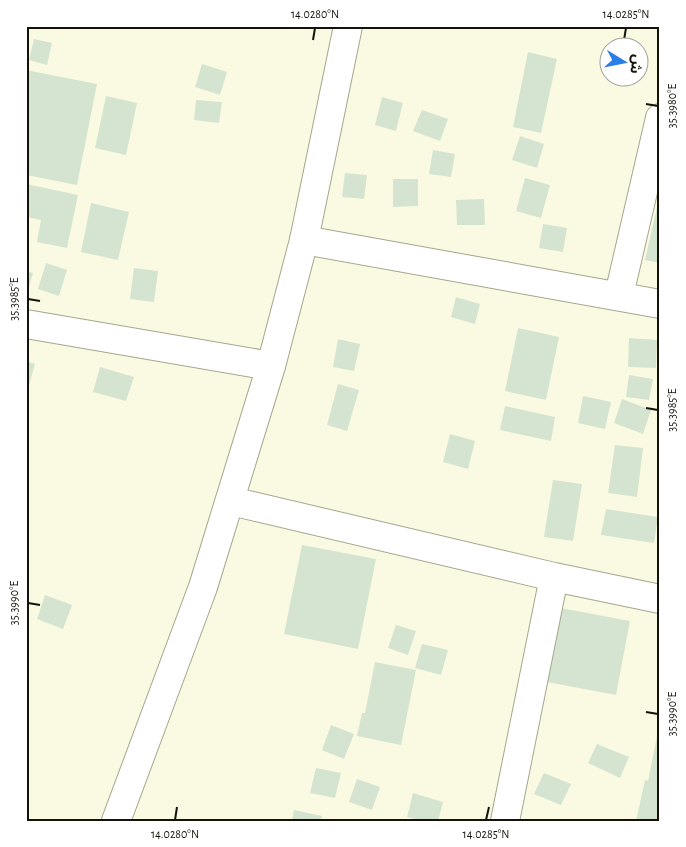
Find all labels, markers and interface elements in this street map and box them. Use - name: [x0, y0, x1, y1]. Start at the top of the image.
- text: 14.0280°N: [291, 8, 339, 20]
- text: 14.0285°N: [603, 8, 649, 20]
- north arrow: [598, 38, 648, 88]
- text: ش: [627, 53, 645, 75]
- text: 35.3980°E: [666, 83, 678, 128]
- text: 35.3985°E: [8, 277, 20, 321]
- text: 35.3985°E: [666, 388, 678, 432]
- text: 35.3990°E: [8, 581, 20, 625]
- text: 35.3990°E: [666, 692, 678, 736]
- text: 14.0280°N: [151, 828, 199, 840]
- text: 14.0285°N: [463, 828, 509, 840]

